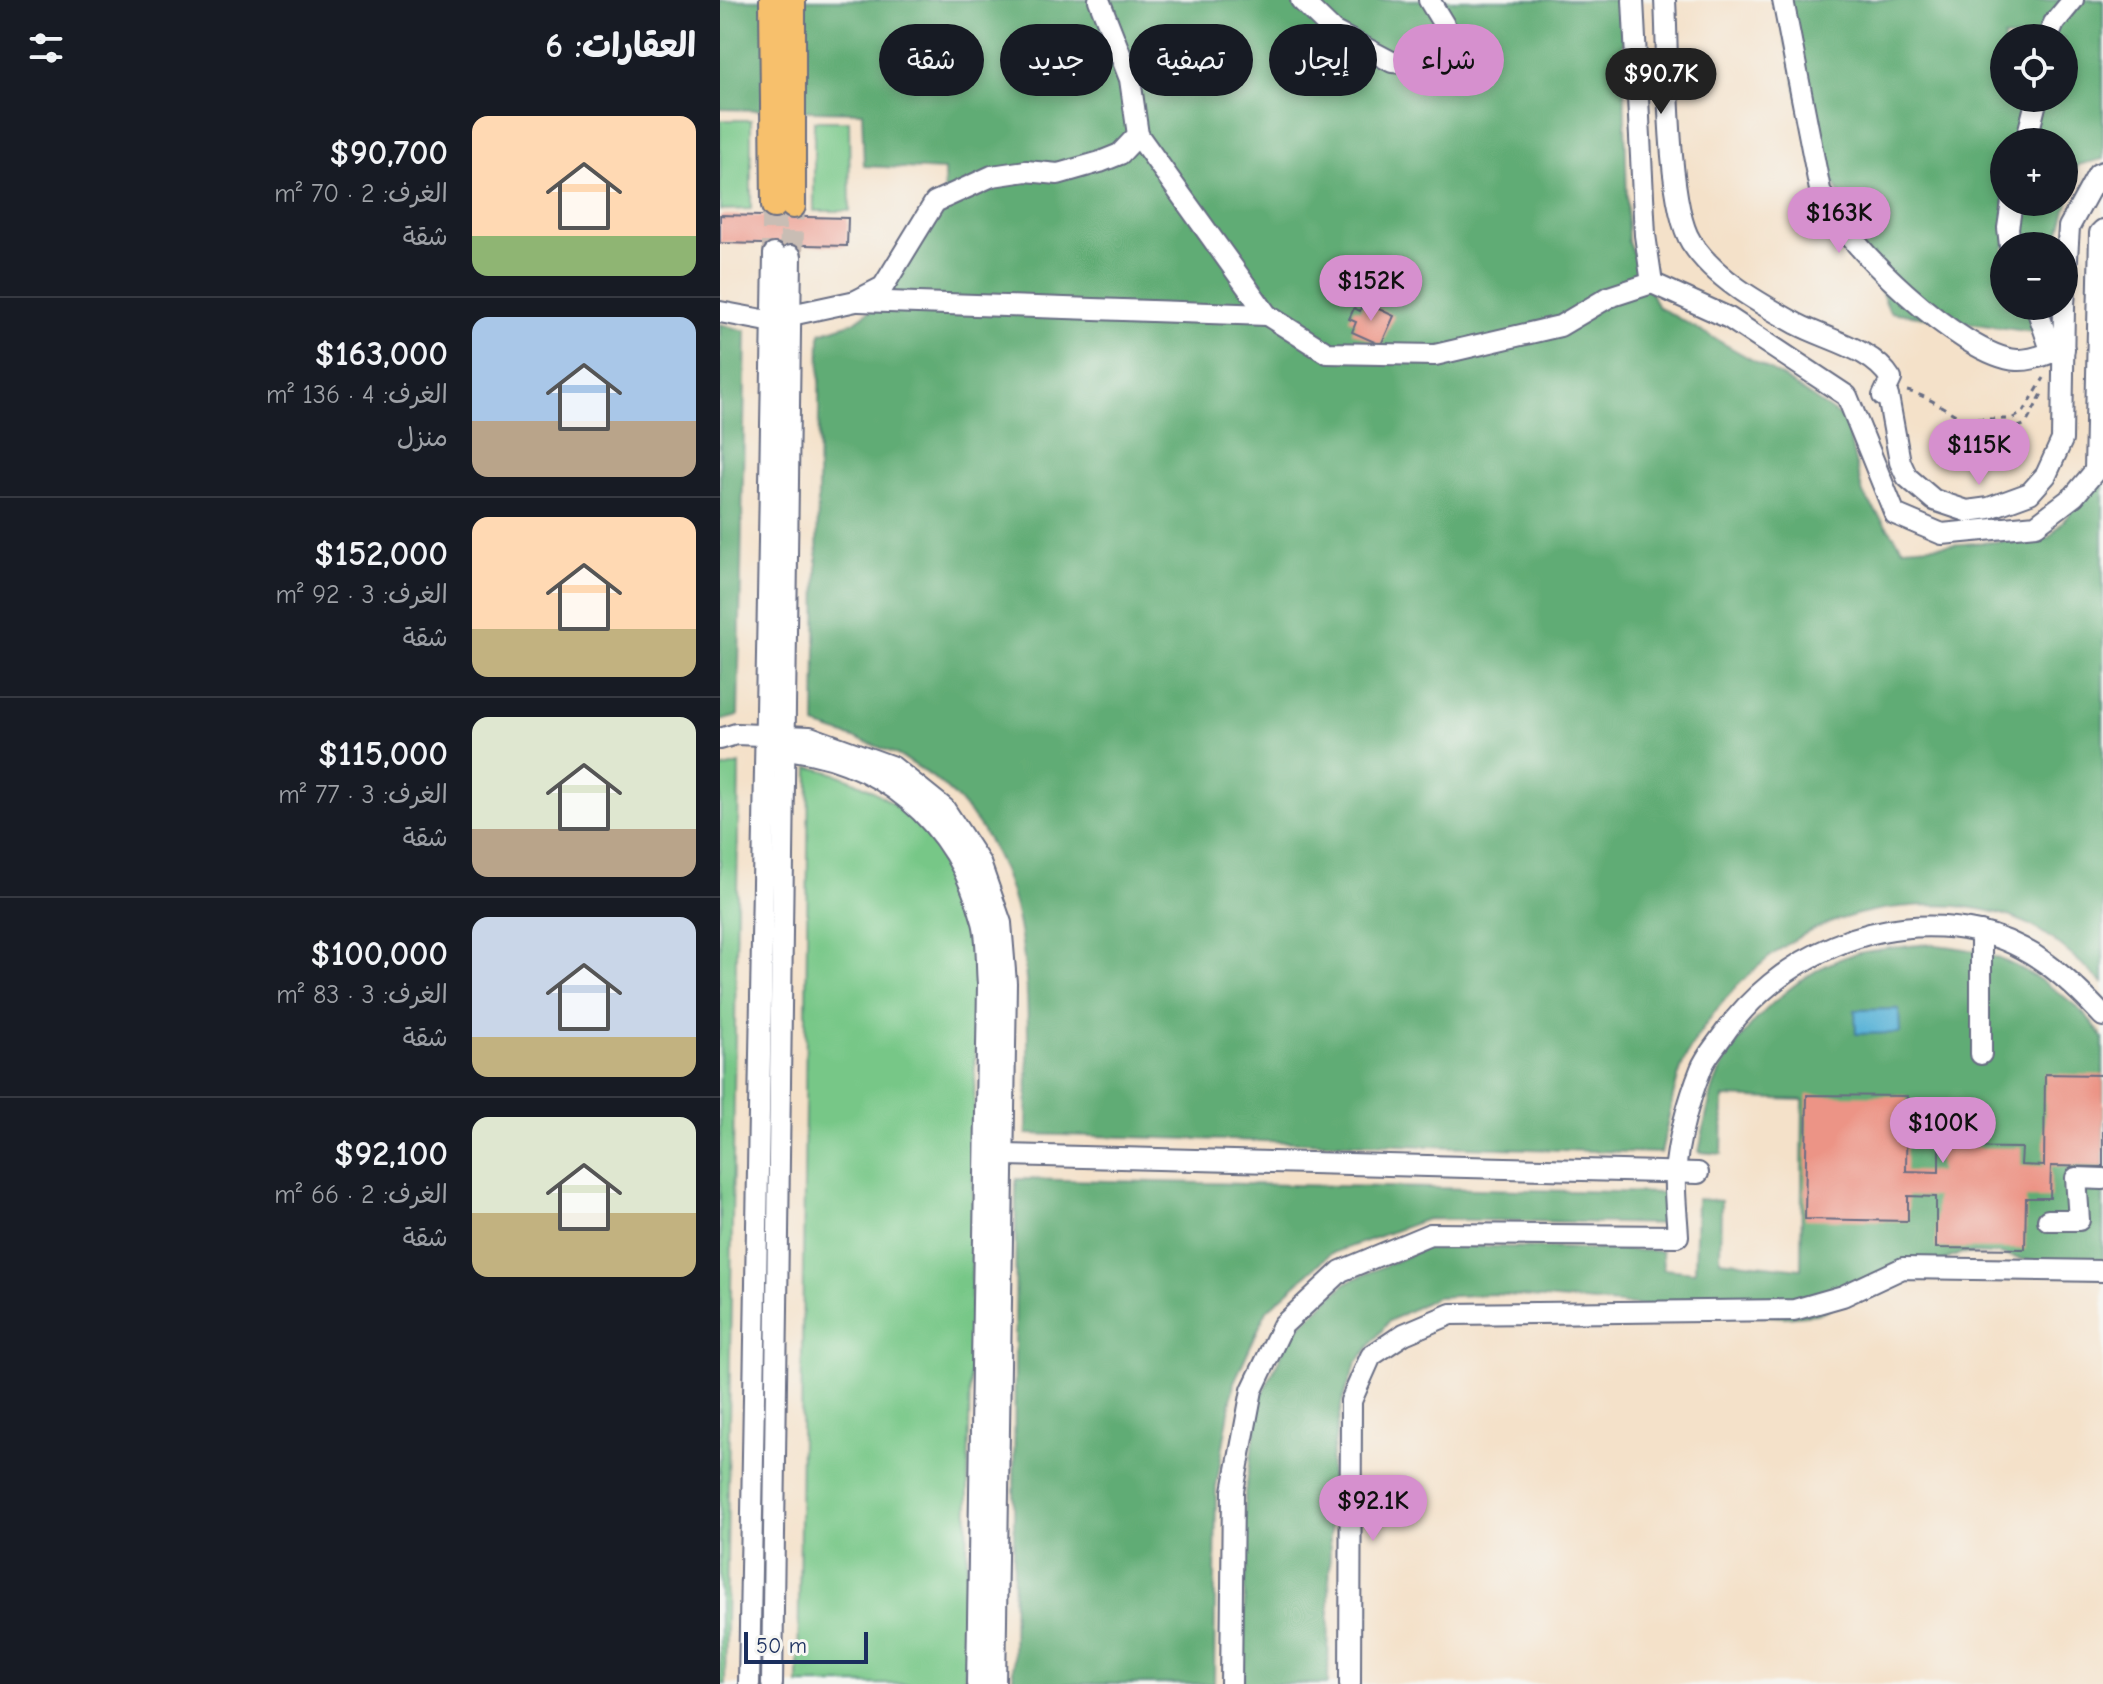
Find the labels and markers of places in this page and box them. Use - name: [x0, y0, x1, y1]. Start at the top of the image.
- pin: $90.7K: [1596, 48, 1726, 116]
- pin: $163K: [1783, 187, 1895, 255]
- pin: $152K: [1315, 255, 1427, 323]
- pin: $115K: [1923, 419, 2035, 487]
- pin: $100K: [1887, 1097, 1999, 1165]
- pin: $92.1K: [1308, 1475, 1438, 1543]

